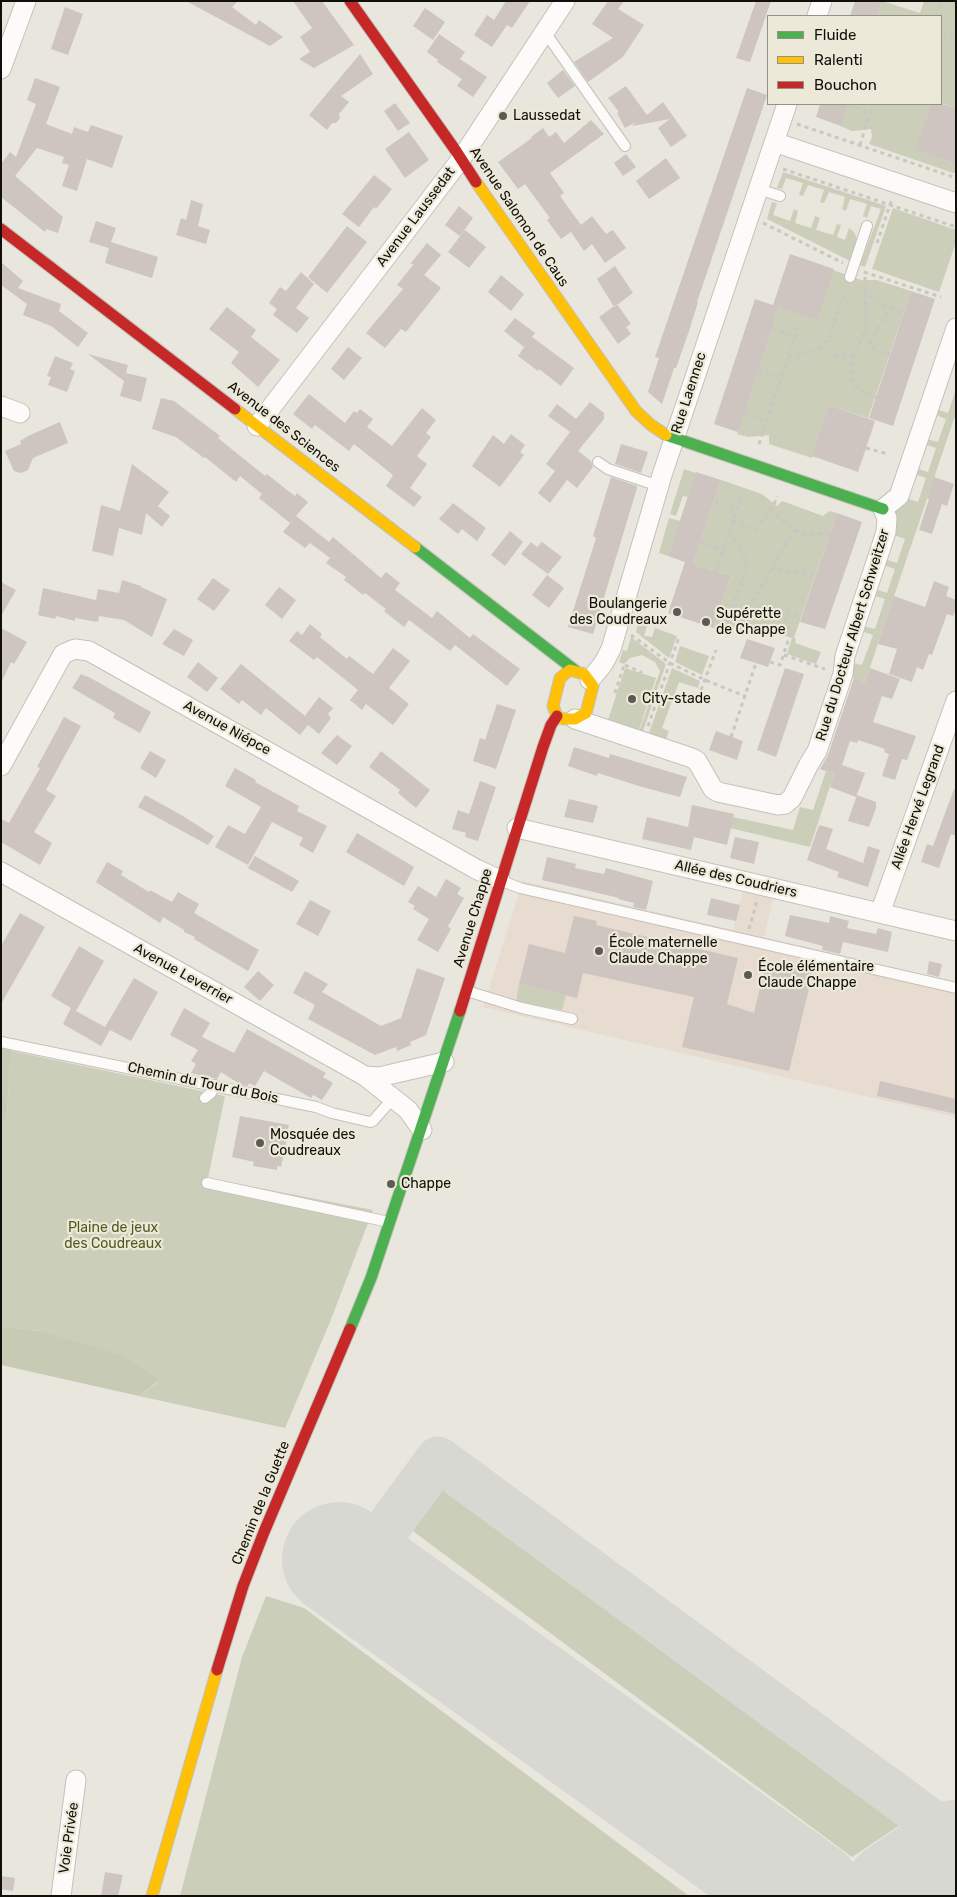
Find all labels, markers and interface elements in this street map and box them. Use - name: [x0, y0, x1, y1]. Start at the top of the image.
- legend: [767, 15, 942, 105]
- text: Fluide: [814, 26, 856, 44]
- text: Ralenti: [814, 51, 863, 69]
- text: Bouchon: [814, 76, 877, 94]
- place label: Laussedat: [513, 108, 581, 124]
- marker: Laussedat: [497, 110, 509, 122]
- street label: Avenue Salomon de Caus: [466, 144, 572, 290]
- street label: Avenue Laussedat: [373, 164, 459, 270]
- street label: Rue Laennec: [668, 350, 710, 436]
- street label: Avenue des Sciences: [224, 378, 344, 476]
- street label: Rue du Docteur Albert Schweitzer: [813, 527, 893, 743]
- place label: Boulangerie des Coudreaux: [569, 596, 667, 628]
- marker: Boulangerie des Coudreaux: [671, 606, 683, 618]
- place label: Supérette de Chappe: [716, 606, 786, 638]
- marker: Supérette de Chappe: [700, 616, 712, 628]
- place label: City-stade: [642, 691, 711, 707]
- marker: City-stade: [626, 693, 638, 705]
- street label: Avenue Niépce: [180, 697, 274, 759]
- street label: Allée Hervé Legrand: [888, 743, 948, 871]
- street label: Allée des Coudriers: [673, 857, 799, 901]
- street label: Avenue Chappe: [450, 866, 496, 970]
- place label: École maternelle Claude Chappe: [609, 935, 718, 968]
- street label: Avenue Leverrier: [131, 940, 235, 1008]
- marker: École maternelle Claude Chappe: [593, 945, 605, 957]
- place label: École élémentaire Claude Chappe: [758, 959, 874, 992]
- marker: École élémentaire Claude Chappe: [742, 969, 754, 981]
- street label: Chemin du Tour du Bois: [126, 1059, 280, 1107]
- place label: Mosquée des Coudreaux: [270, 1127, 355, 1160]
- marker: Mosquée des Coudreaux: [254, 1137, 266, 1149]
- place label: Chappe: [401, 1176, 451, 1192]
- marker: Chappe: [385, 1178, 397, 1190]
- park label: Plaine de jeux des Coudreaux: [64, 1220, 162, 1252]
- street label: Chemin de la Guette: [228, 1439, 294, 1567]
- street label: Voie Privée: [56, 1801, 82, 1875]

